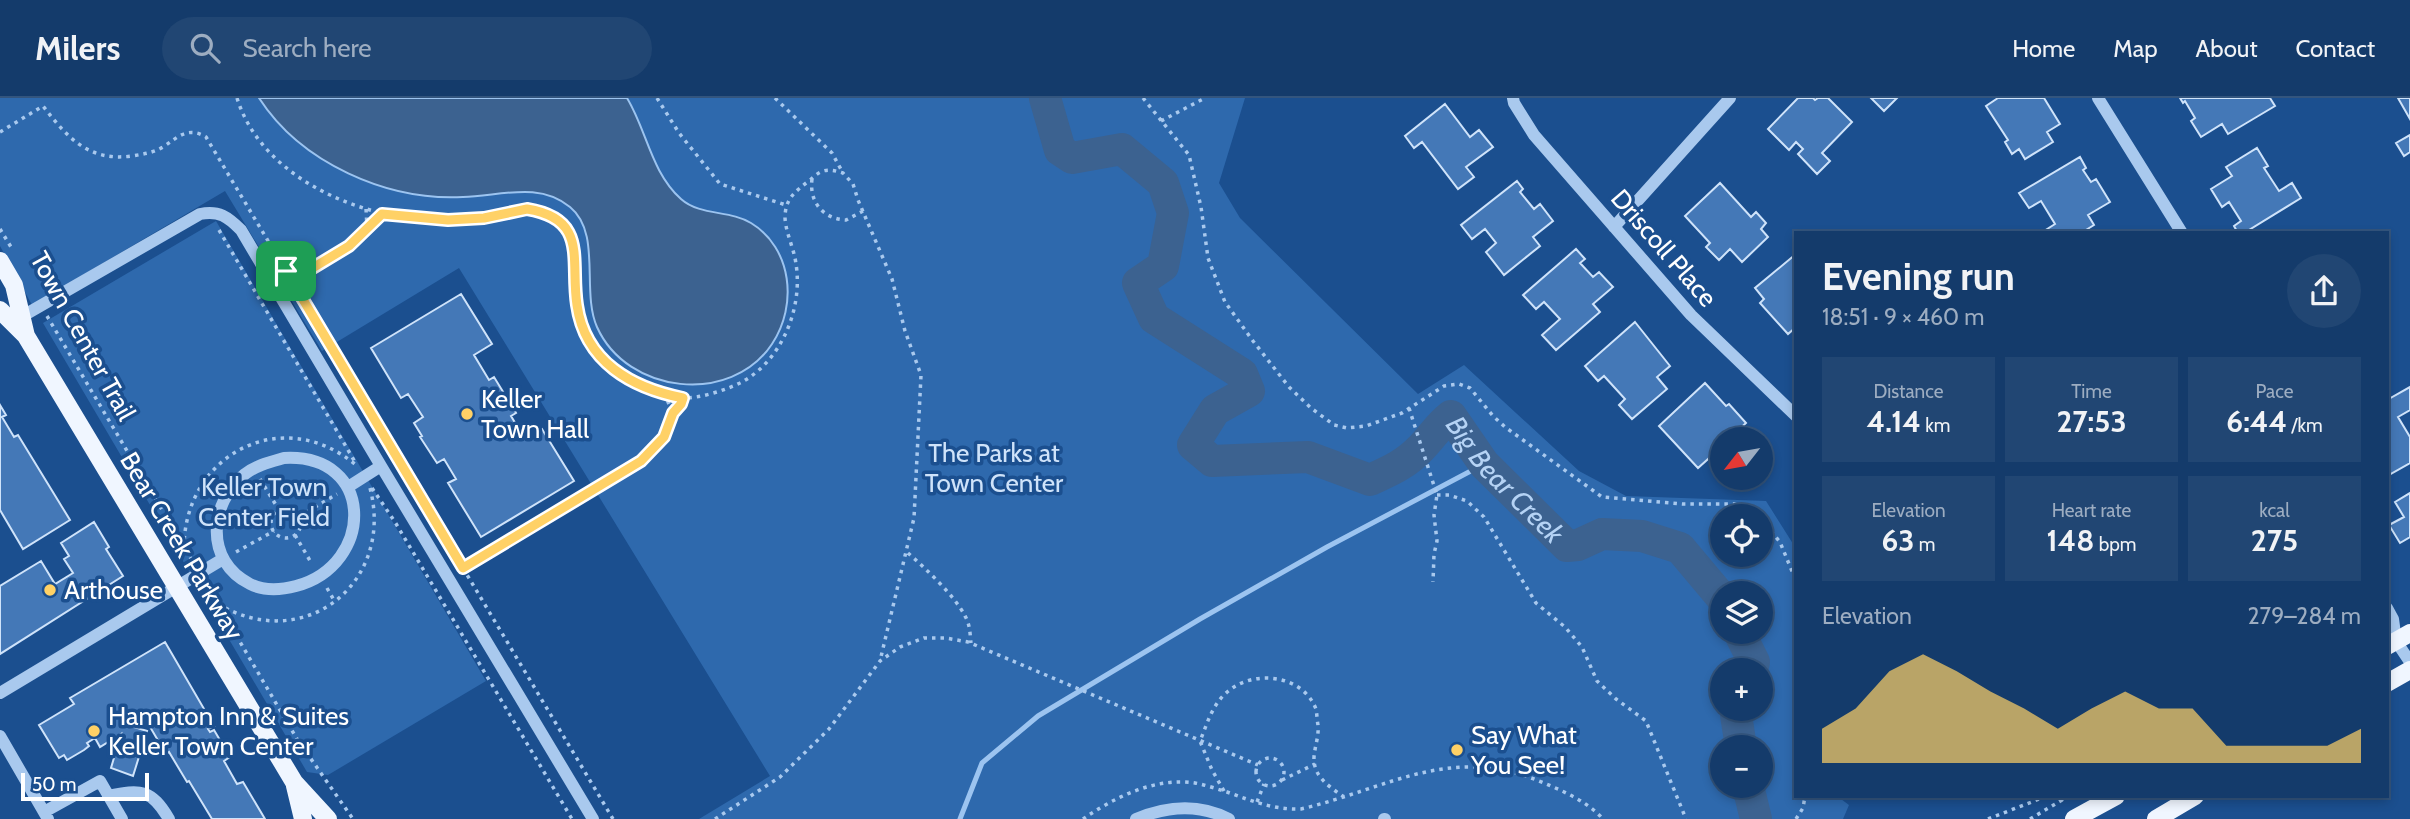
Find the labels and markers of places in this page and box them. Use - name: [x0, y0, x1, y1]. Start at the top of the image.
- pin: [256, 241, 316, 301]
- place label: Keller Town Hall: [481, 383, 589, 445]
- marker: Keller Town Hall: [459, 406, 475, 422]
- place label: Arthouse: [64, 574, 163, 606]
- marker: Arthouse: [42, 582, 58, 598]
- place label: Hampton Inn & Suites Keller Town Center: [108, 700, 349, 762]
- place label: Say What You See!: [1470, 719, 1577, 781]
- marker: Hampton Inn & Suites Keller Town Center: [86, 723, 102, 739]
- marker: Say What You See!: [1449, 742, 1465, 758]

